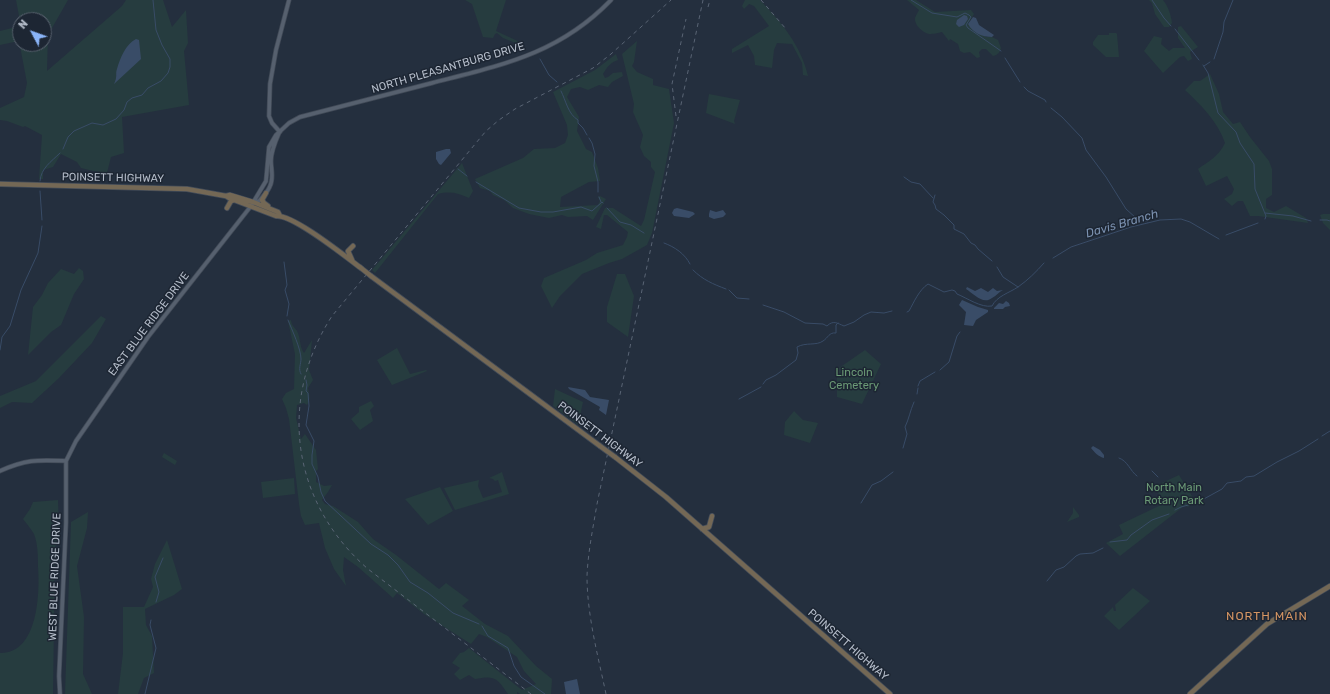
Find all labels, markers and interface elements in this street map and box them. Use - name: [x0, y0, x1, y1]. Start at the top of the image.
- north arrow: [12, 12, 52, 52]
- text: N: [16, 17, 31, 32]
- street label: NORTH PLEASANTBURG DRIVE: [370, 40, 526, 96]
- street label: POINSETT HIGHWAY: [62, 171, 164, 185]
- water label: Davis Branch: [1084, 207, 1160, 241]
- street label: EAST BLUE RIDGE DRIVE: [106, 270, 192, 378]
- park label: Lincoln Cemetery: [829, 366, 879, 392]
- street label: POINSETT HIGHWAY: [555, 399, 645, 471]
- park label: North Main Rotary Park: [1144, 481, 1204, 507]
- street label: WEST BLUE RIDGE DRIVE: [46, 513, 64, 641]
- street label: POINSETT HIGHWAY: [805, 606, 891, 684]
- district label: NORTH MAIN: [1226, 610, 1308, 624]

